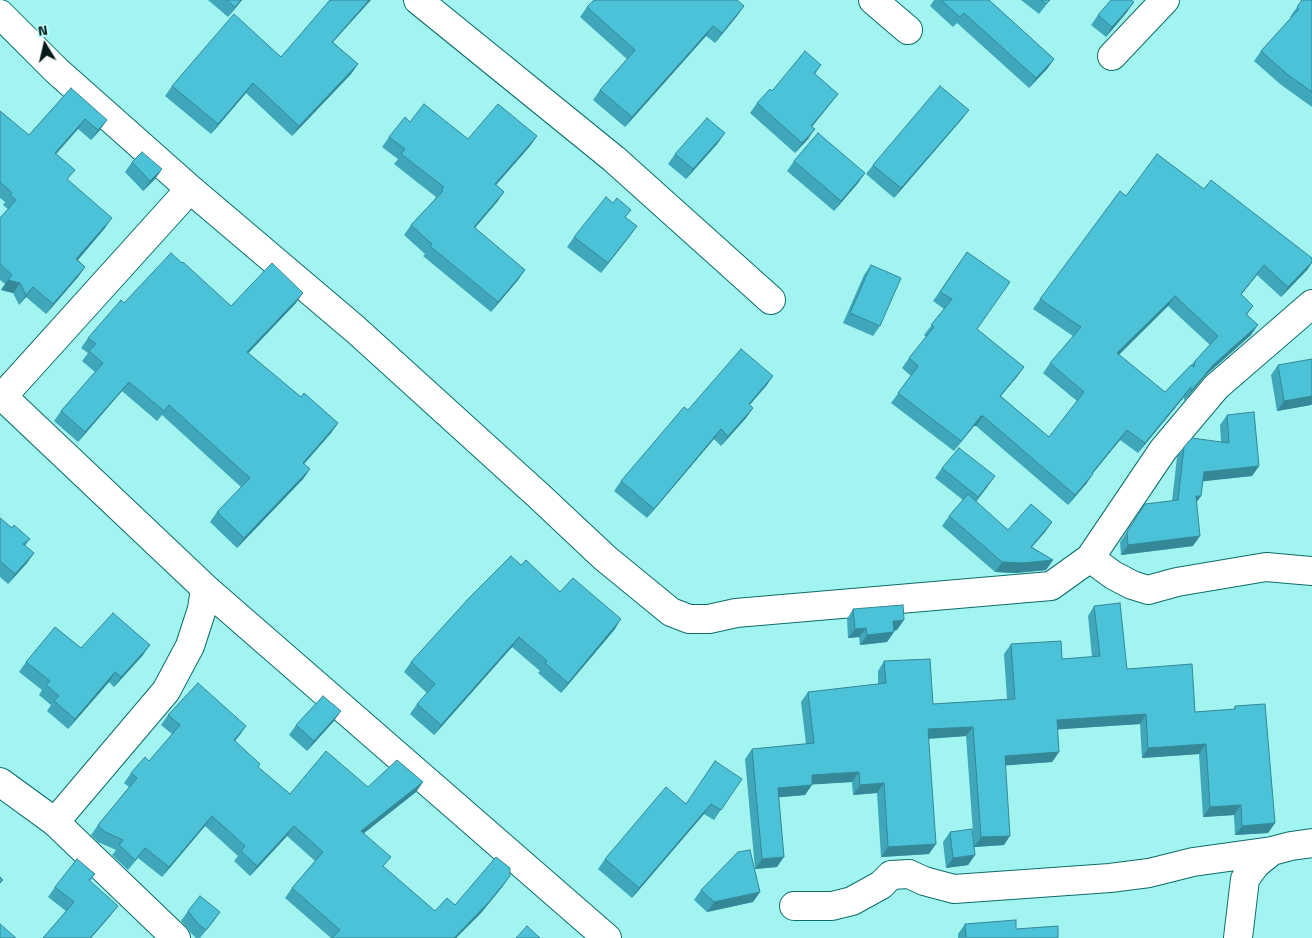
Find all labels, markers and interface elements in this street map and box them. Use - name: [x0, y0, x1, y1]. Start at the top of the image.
- text: N: [36, 19, 49, 41]
- north arrow: [20, 20, 70, 70]

